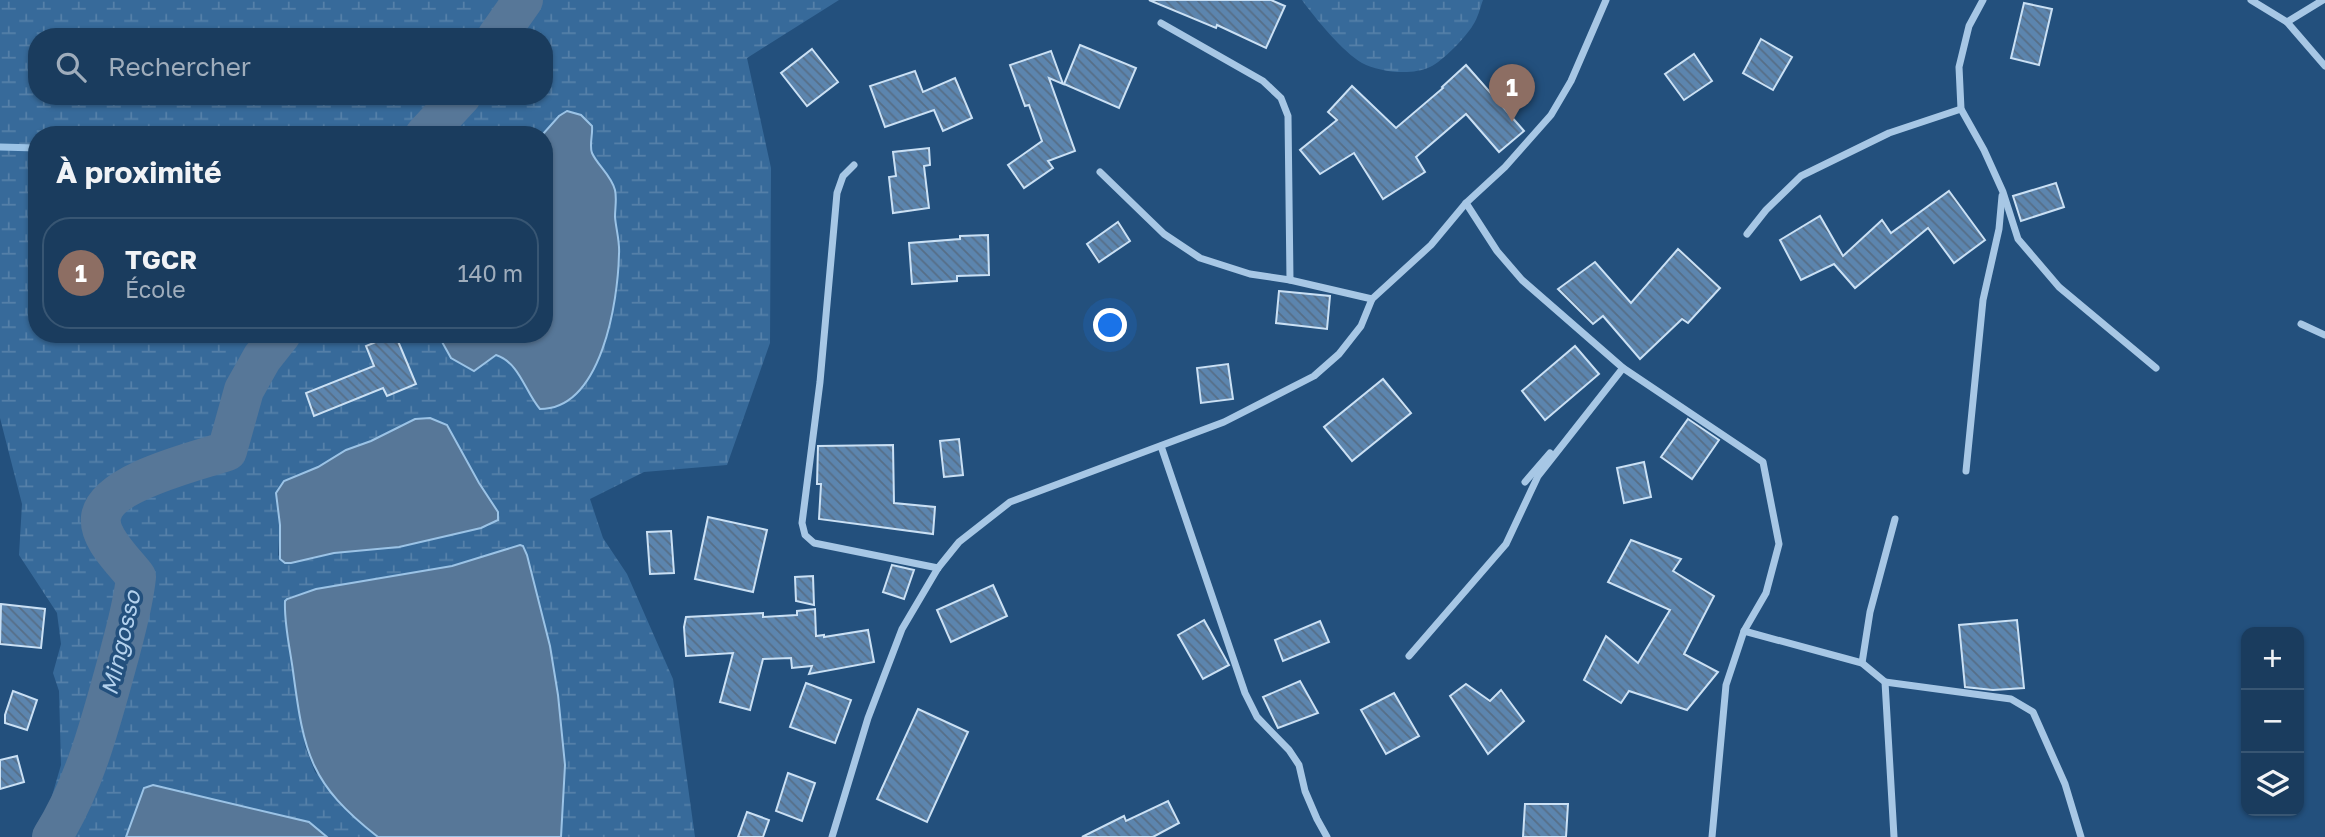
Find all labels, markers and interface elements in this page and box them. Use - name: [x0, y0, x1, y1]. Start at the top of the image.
- search box: [28, 28, 553, 105]
- icon: search: [52, 48, 90, 86]
- text: Rechercher: [108, 51, 251, 82]
- pin: 1: [1489, 64, 1535, 122]
- text: À proximité: [56, 154, 222, 190]
- text: TGCR: [125, 244, 197, 275]
- text: 1: [75, 259, 87, 287]
- text: 140 m: [457, 259, 523, 287]
- text: École: [125, 275, 186, 303]
- your location: [1093, 308, 1127, 342]
- water label: Mingosso: [94, 587, 146, 698]
- map controls: [2241, 627, 2304, 816]
- button: +: [2241, 627, 2304, 690]
- button: −: [2241, 690, 2304, 753]
- button: layers: [2241, 753, 2304, 816]

